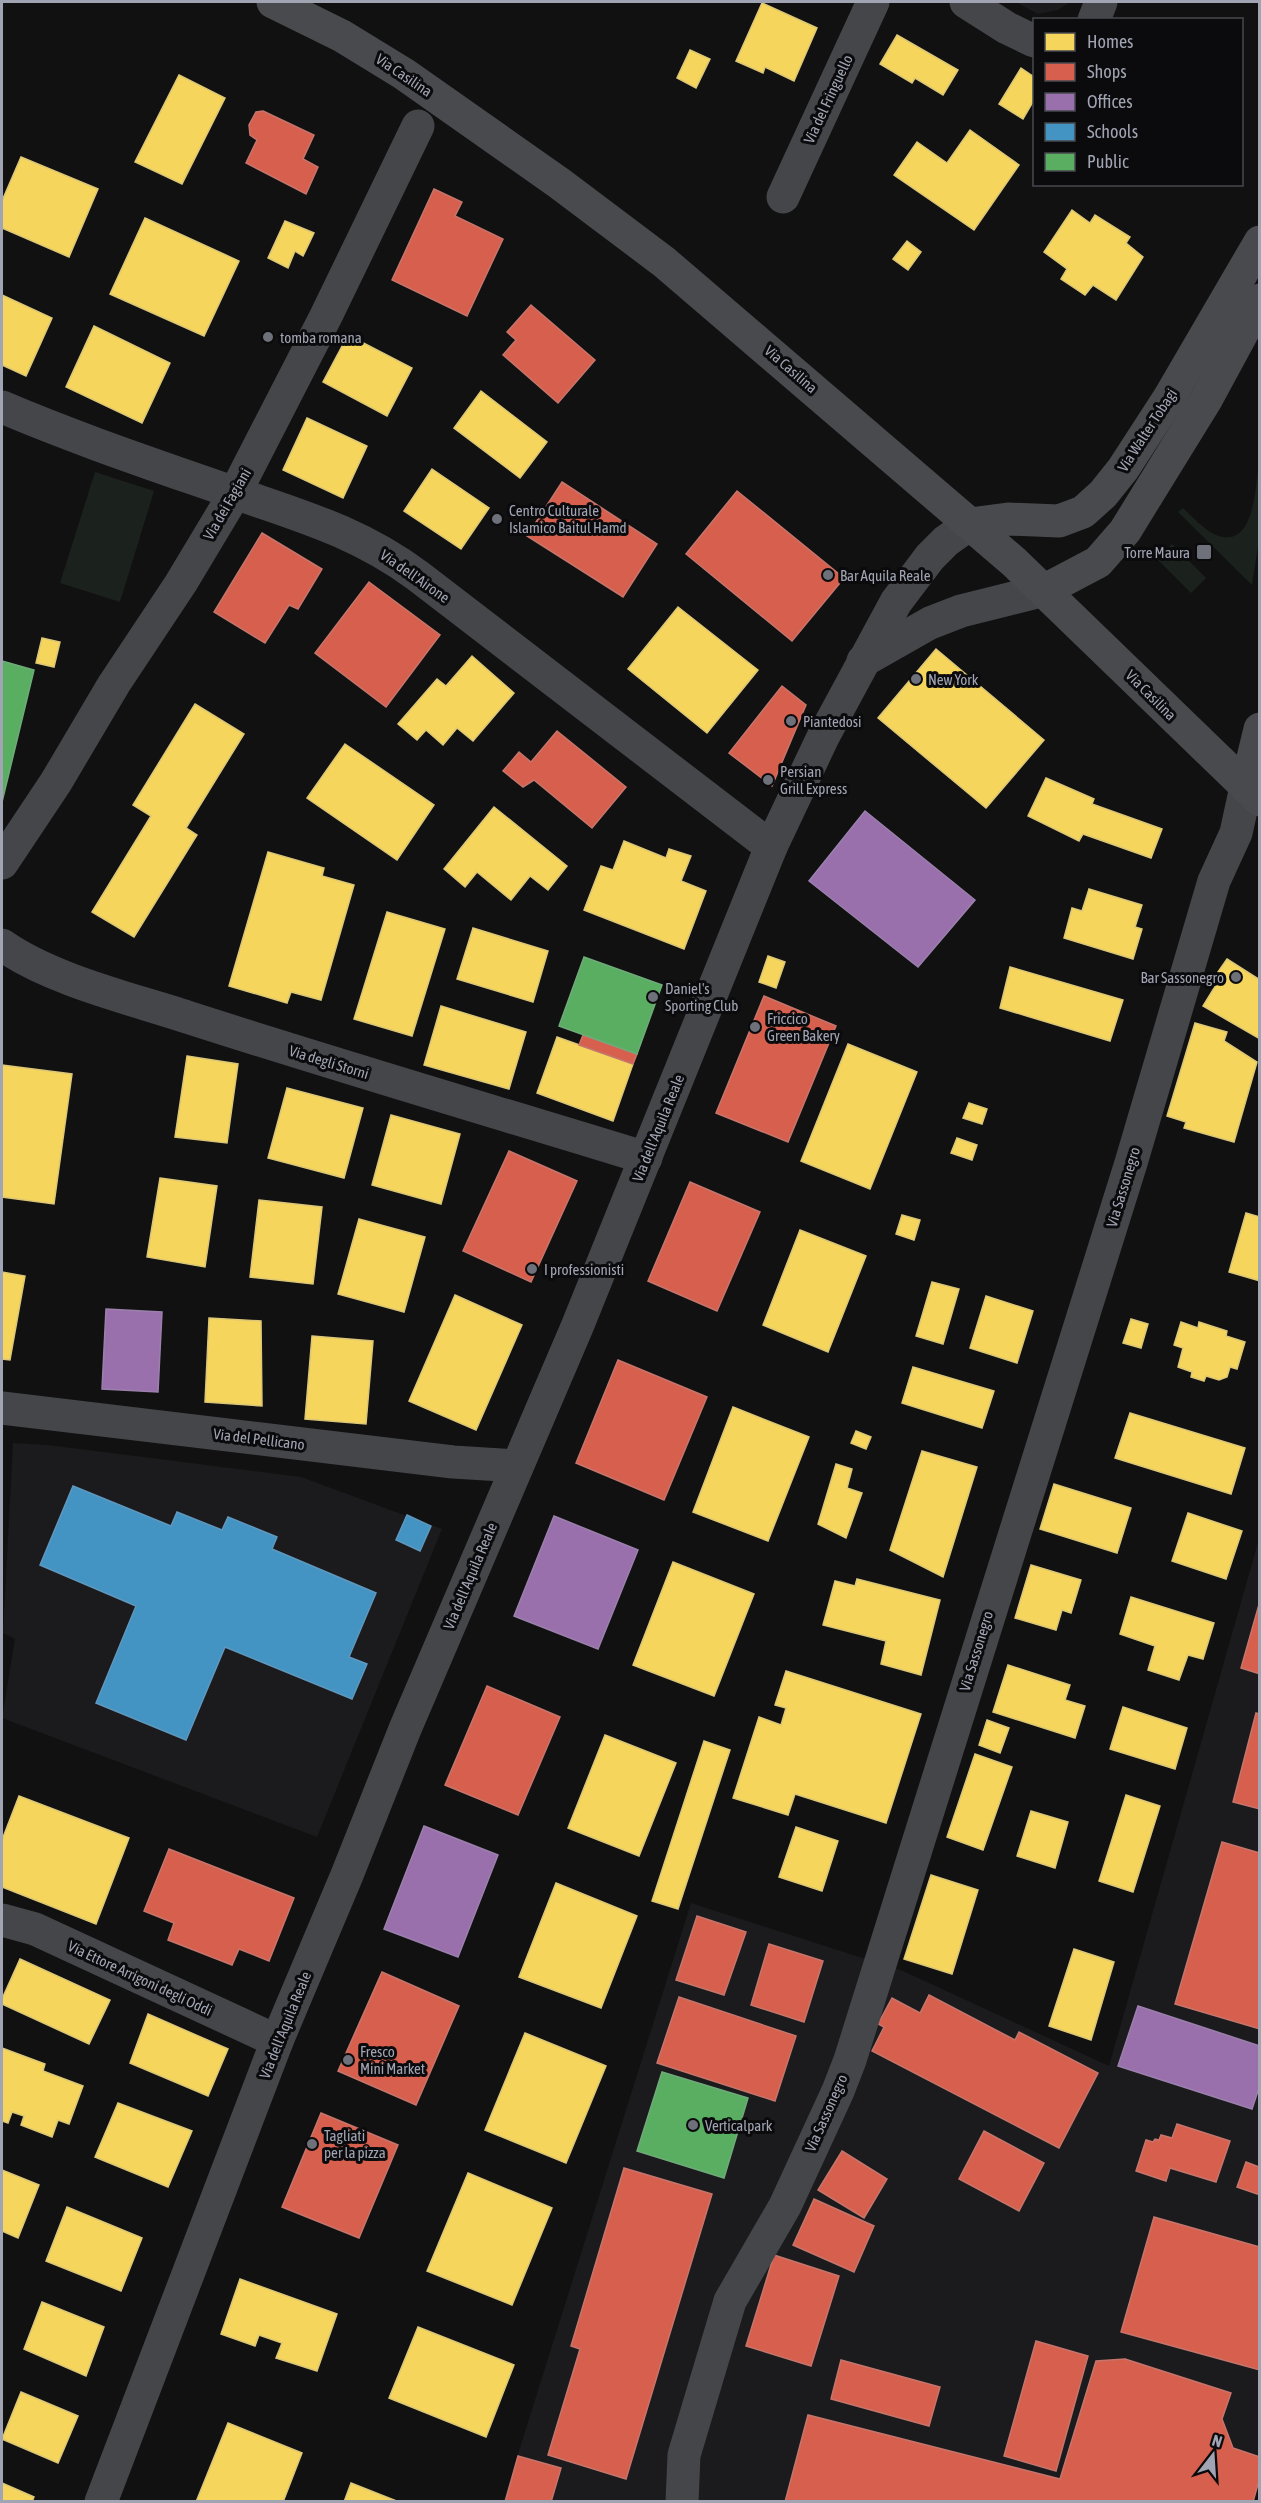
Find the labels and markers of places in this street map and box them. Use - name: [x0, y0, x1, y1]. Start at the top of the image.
- place label: tomba romana: [280, 329, 362, 346]
- marker: tomba romana: [261, 330, 275, 344]
- place label: Centro Culturale Islamico Baitul Hamd: [509, 502, 627, 536]
- marker: Centro Culturale Islamico Baitul Hamd: [490, 512, 504, 526]
- marker: Torre Maura: [1195, 543, 1213, 561]
- place label: Torre Maura: [1124, 544, 1190, 561]
- place label: Bar Aquila Reale: [840, 567, 931, 584]
- marker: Bar Aquila Reale: [821, 568, 835, 582]
- place label: New York: [928, 671, 979, 688]
- marker: New York: [909, 672, 923, 686]
- place label: Piantedosi: [803, 713, 862, 730]
- marker: Piantedosi: [784, 714, 798, 728]
- place label: Persian Grill Express: [780, 763, 847, 797]
- marker: Persian Grill Express: [761, 773, 775, 787]
- place label: Bar Sassonegro: [1141, 969, 1224, 986]
- marker: Bar Sassonegro: [1229, 970, 1243, 984]
- place label: Daniel's Sporting Club: [665, 980, 738, 1014]
- marker: Daniel's Sporting Club: [646, 990, 660, 1004]
- place label: Friccico Green Bakery: [767, 1010, 840, 1044]
- marker: Friccico Green Bakery: [748, 1020, 762, 1034]
- place label: I professionisti: [544, 1261, 624, 1278]
- marker: I professionisti: [525, 1262, 539, 1276]
- place label: Fresco Mini Market: [360, 2043, 425, 2077]
- marker: Fresco Mini Market: [341, 2053, 355, 2067]
- place label: Verticalpark: [705, 2117, 773, 2134]
- marker: Verticalpark: [686, 2118, 700, 2132]
- place label: Tagliati per la pizza: [324, 2127, 386, 2161]
- marker: Tagliati per la pizza: [305, 2137, 319, 2151]

